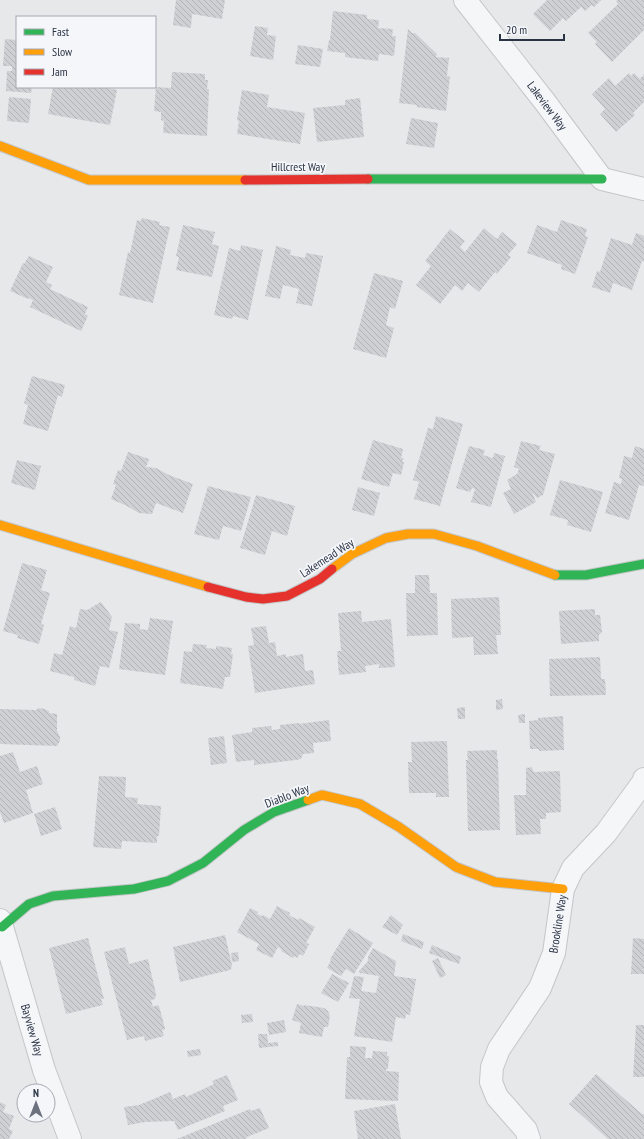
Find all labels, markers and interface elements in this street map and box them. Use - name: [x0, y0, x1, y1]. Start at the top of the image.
- legend: [16, 16, 156, 88]
- scale bar: [500, 16, 564, 42]
- text: 20 m: [506, 22, 527, 37]
- text: Fast: [52, 24, 70, 39]
- text: Slow: [52, 44, 73, 59]
- text: Jam: [51, 64, 68, 79]
- street label: Lakeview Way: [524, 78, 571, 133]
- street label: Hillcrest Way: [271, 159, 325, 174]
- street label: Lakemead Way: [297, 534, 357, 581]
- street label: Diablo Way: [263, 780, 312, 811]
- street label: Brookline Way: [545, 893, 570, 954]
- street label: Bayview Way: [18, 1002, 47, 1058]
- north arrow: [16, 1083, 56, 1123]
- text: N: [33, 1086, 39, 1100]

